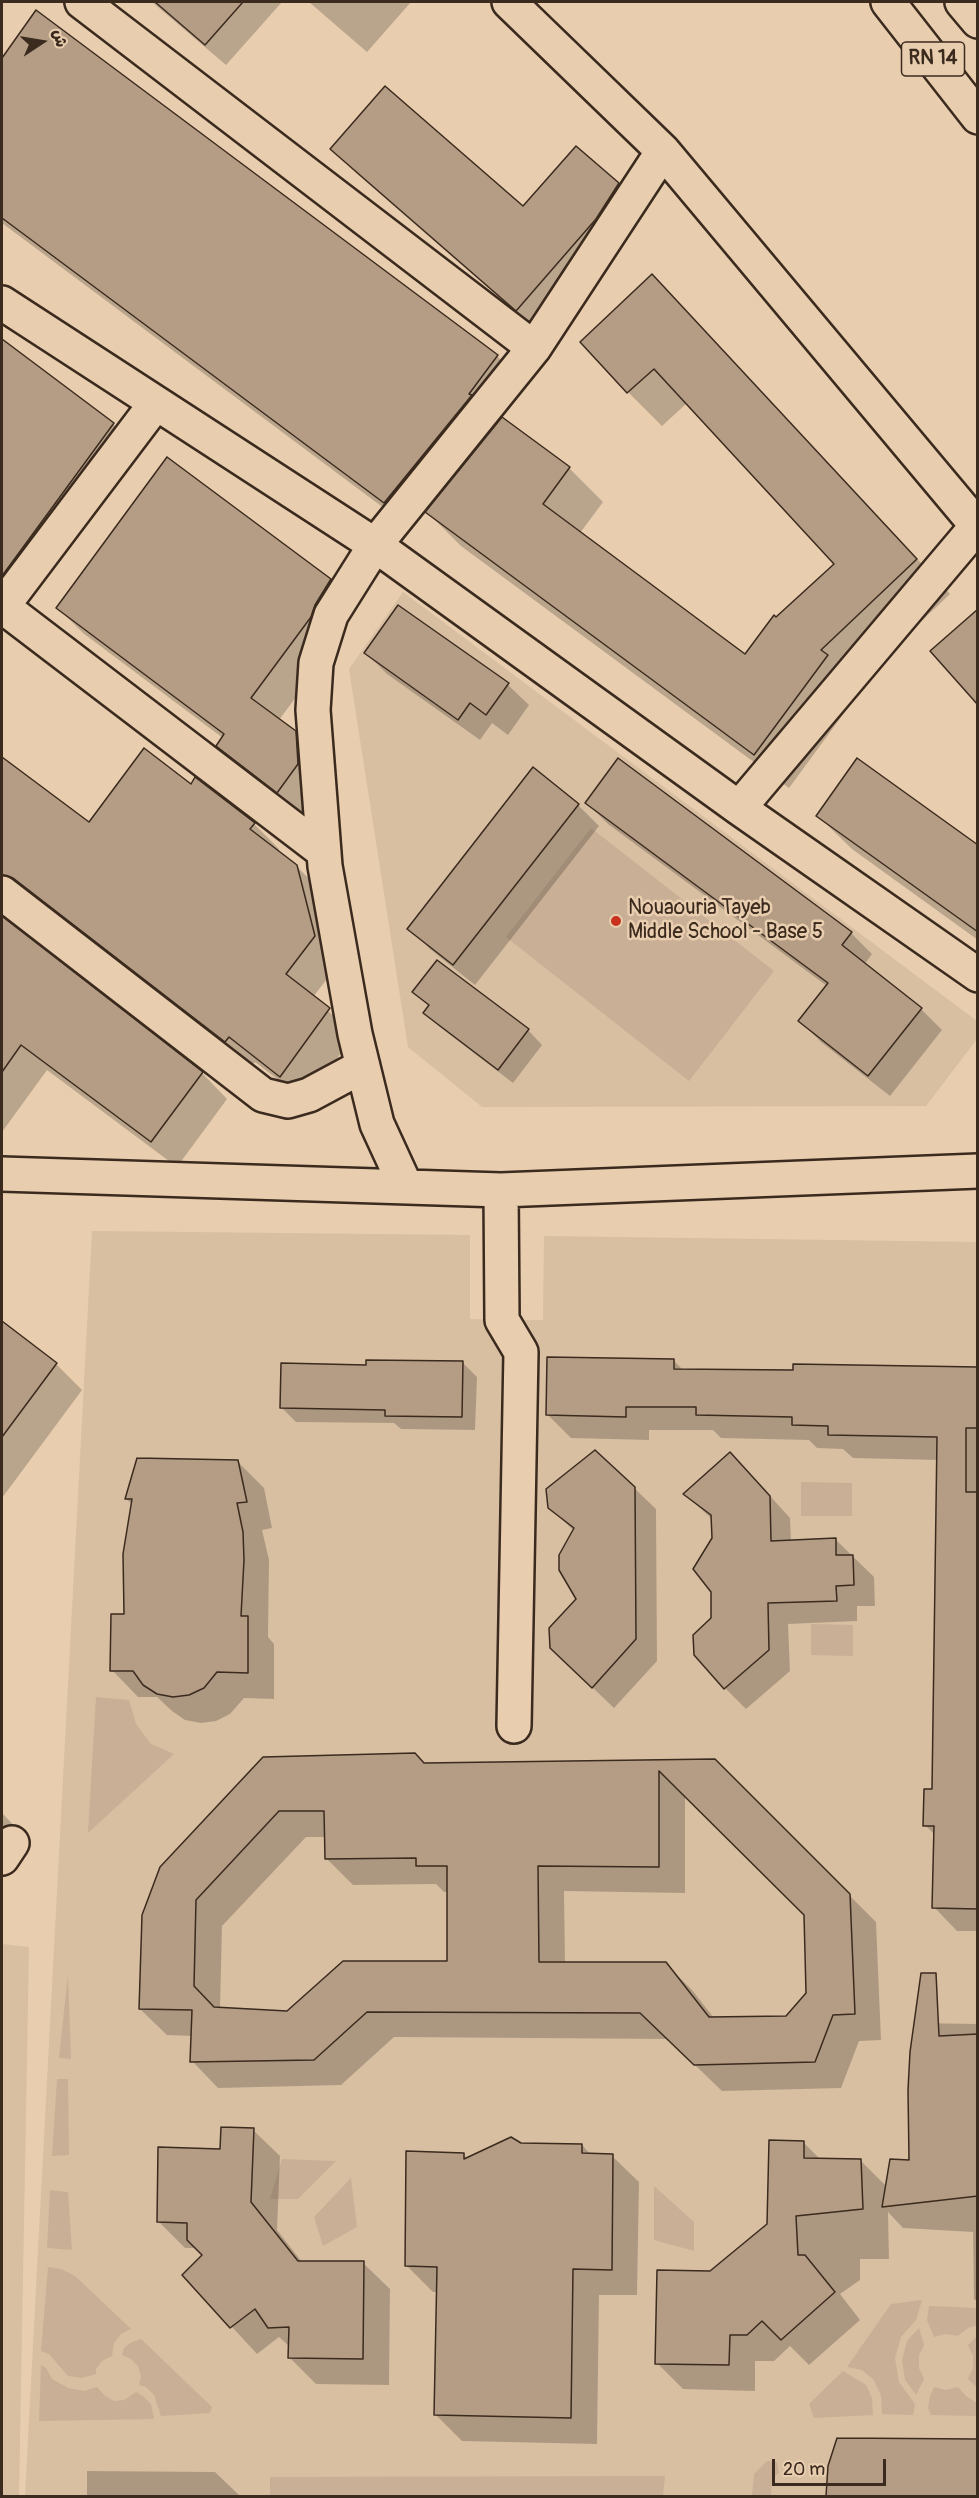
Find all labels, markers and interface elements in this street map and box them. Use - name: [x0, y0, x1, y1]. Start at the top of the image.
- north arrow: [12, 12, 72, 72]
- text: ش: [48, 28, 71, 49]
- road number: RN 14: [902, 42, 964, 76]
- place label: Nouaouria Tayeb Middle School - Base 5: [628, 896, 823, 946]
- marker: Nouaouria Tayeb Middle School - Base 5: [609, 914, 623, 928]
- scale bar: [775, 2447, 889, 2485]
- text: 20 m: [783, 2458, 825, 2481]

